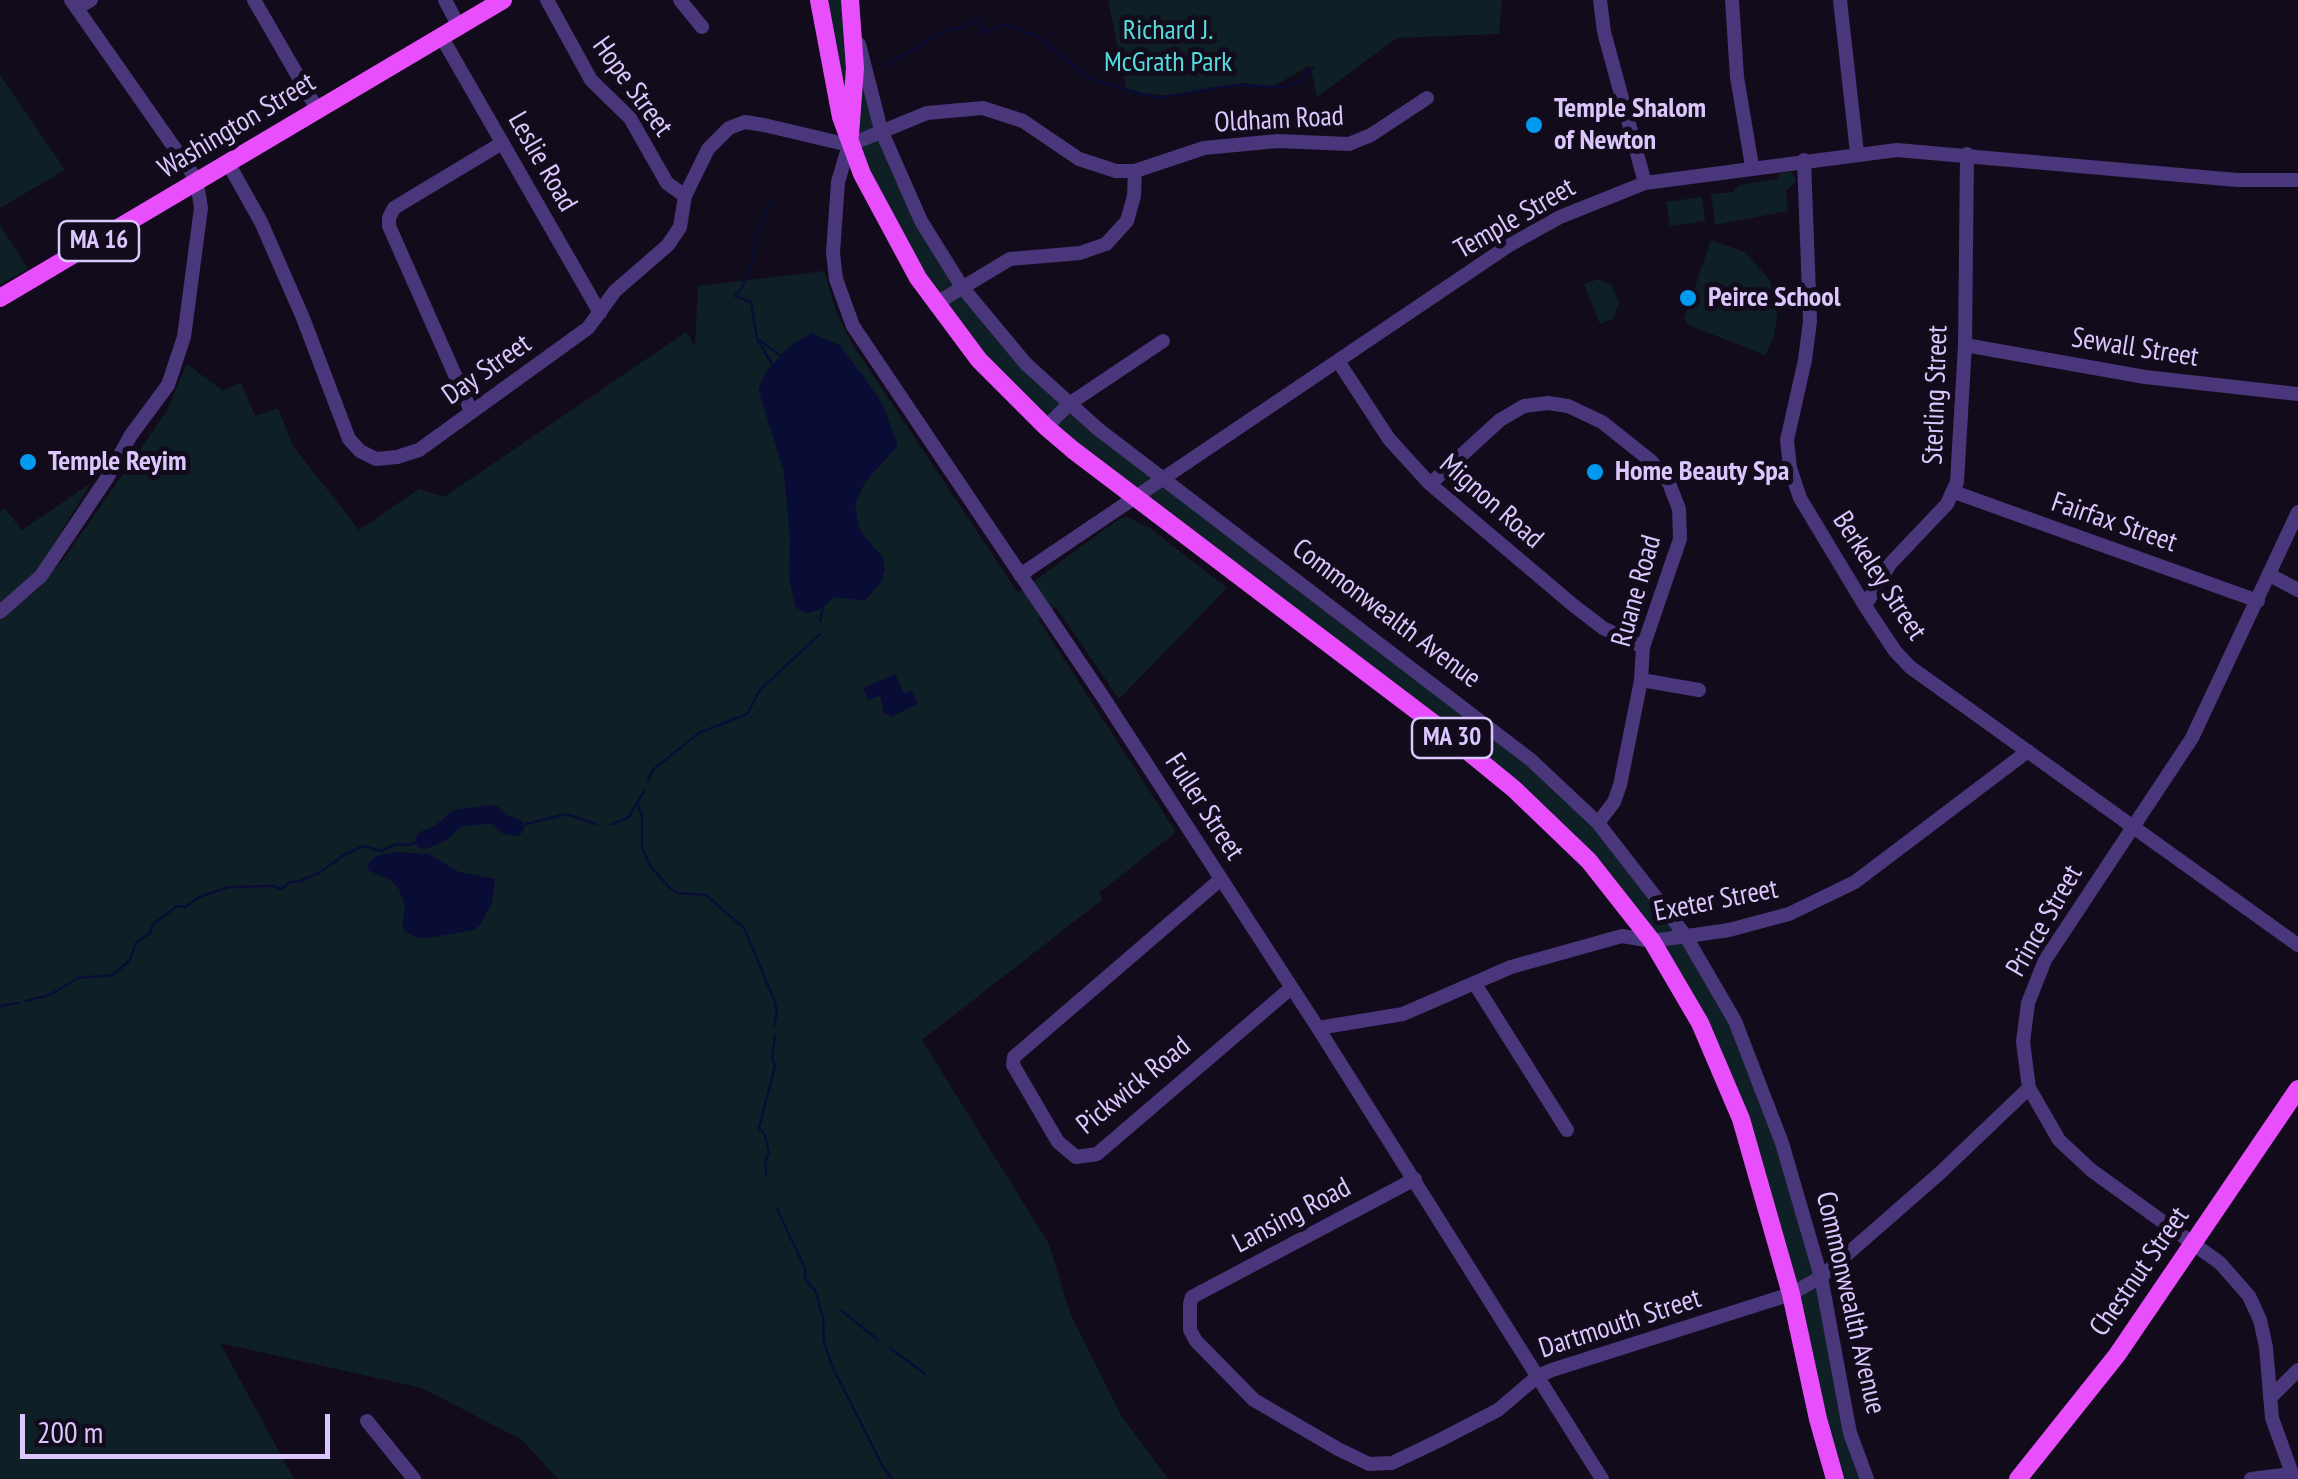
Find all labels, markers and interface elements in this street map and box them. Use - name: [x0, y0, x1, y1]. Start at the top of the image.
- park label: Richard J. McGrath Park: [1104, 14, 1232, 80]
- street label: Hope Street: [585, 31, 679, 143]
- street label: Washington Street: [152, 66, 322, 186]
- place label: Temple Shalom of Newton: [1554, 92, 1706, 158]
- street label: Oldham Road: [1213, 100, 1345, 140]
- street label: Leslie Road: [500, 106, 584, 218]
- marker: Temple Shalom of Newton: [1523, 114, 1545, 136]
- street label: Temple Street: [1449, 171, 1581, 267]
- road number: MA 16: [59, 221, 139, 261]
- place label: Peirce School: [1708, 281, 1841, 315]
- marker: Peirce School: [1677, 287, 1699, 309]
- street label: Sewall Street: [2069, 321, 2201, 375]
- street label: Sterling Street: [1917, 325, 1955, 465]
- street label: Day Street: [436, 327, 538, 413]
- place label: Temple Reyim: [48, 445, 187, 479]
- street label: Mignon Road: [1432, 448, 1550, 556]
- marker: Temple Reyim: [17, 451, 39, 473]
- place label: Home Beauty Spa: [1615, 455, 1789, 489]
- marker: Home Beauty Spa: [1584, 461, 1606, 483]
- street label: Fairfax Street: [2047, 486, 2181, 560]
- street label: Berkeley Street: [1825, 505, 1933, 647]
- street label: Ruane Road: [1605, 531, 1669, 651]
- street label: Commonwealth Avenue: [1285, 532, 1487, 696]
- road number: MA 30: [1412, 718, 1492, 758]
- street label: Fuller Street: [1157, 748, 1251, 866]
- street label: Prince Street: [2000, 859, 2090, 983]
- street label: Exeter Street: [1651, 873, 1781, 929]
- street label: Pickwick Road: [1070, 1030, 1198, 1142]
- street label: Lansing Road: [1227, 1171, 1357, 1261]
- street label: Commonwealth Avenue: [1808, 1188, 1892, 1418]
- street label: Chestnut Street: [2083, 1201, 2197, 1343]
- street label: Dartmouth Street: [1535, 1282, 1705, 1366]
- scale bar: [25, 1394, 335, 1456]
- text: 200 m: [37, 1412, 103, 1451]

